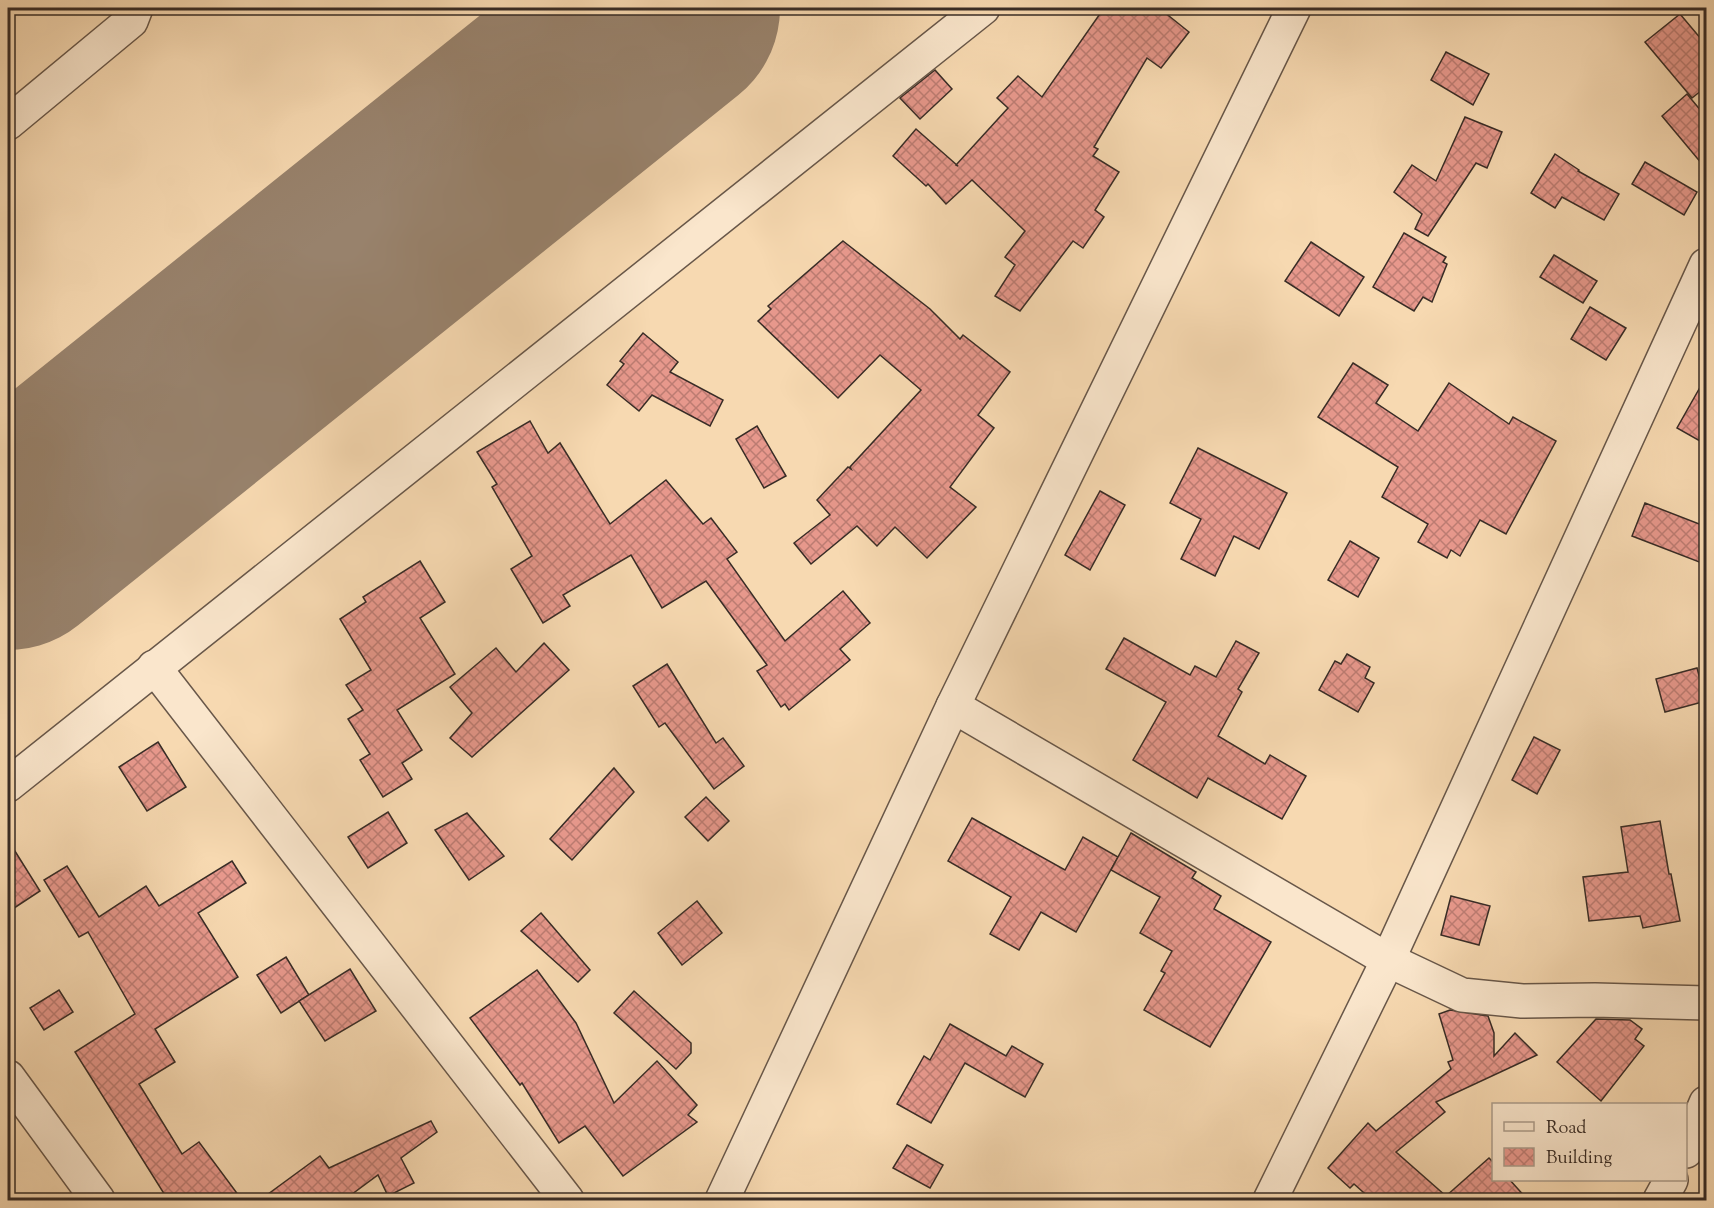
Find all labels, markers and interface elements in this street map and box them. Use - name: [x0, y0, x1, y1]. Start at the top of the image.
- legend: [1492, 1103, 1687, 1181]
- text: Road: [1546, 1116, 1586, 1142]
- text: Building: [1546, 1146, 1612, 1172]

